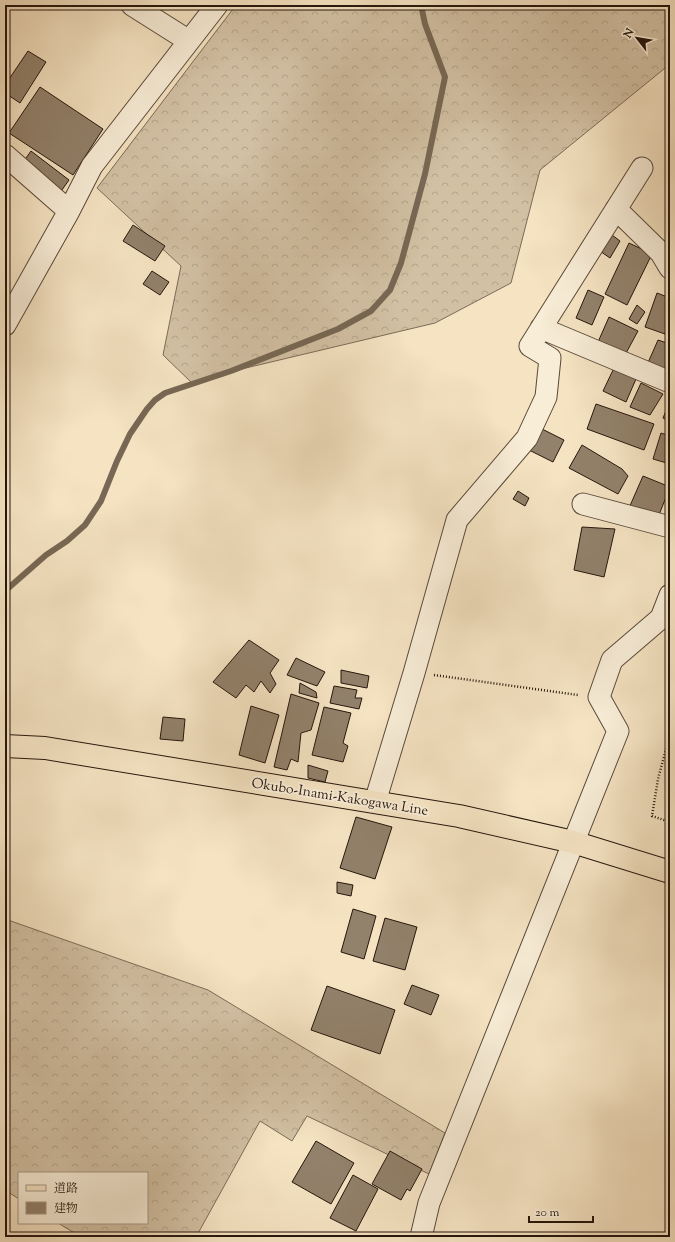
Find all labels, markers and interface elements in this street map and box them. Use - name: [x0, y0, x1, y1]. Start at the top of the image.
- north arrow: [617, 18, 657, 58]
- text: N: [620, 25, 639, 42]
- street label: Okubo-Inami-Kakogawa Line: [250, 774, 429, 822]
- legend: [18, 1172, 148, 1224]
- text: 道路: [54, 1180, 78, 1198]
- scale bar: [529, 1198, 593, 1224]
- text: 建物: [54, 1200, 78, 1218]
- text: 20 m: [535, 1204, 560, 1222]

